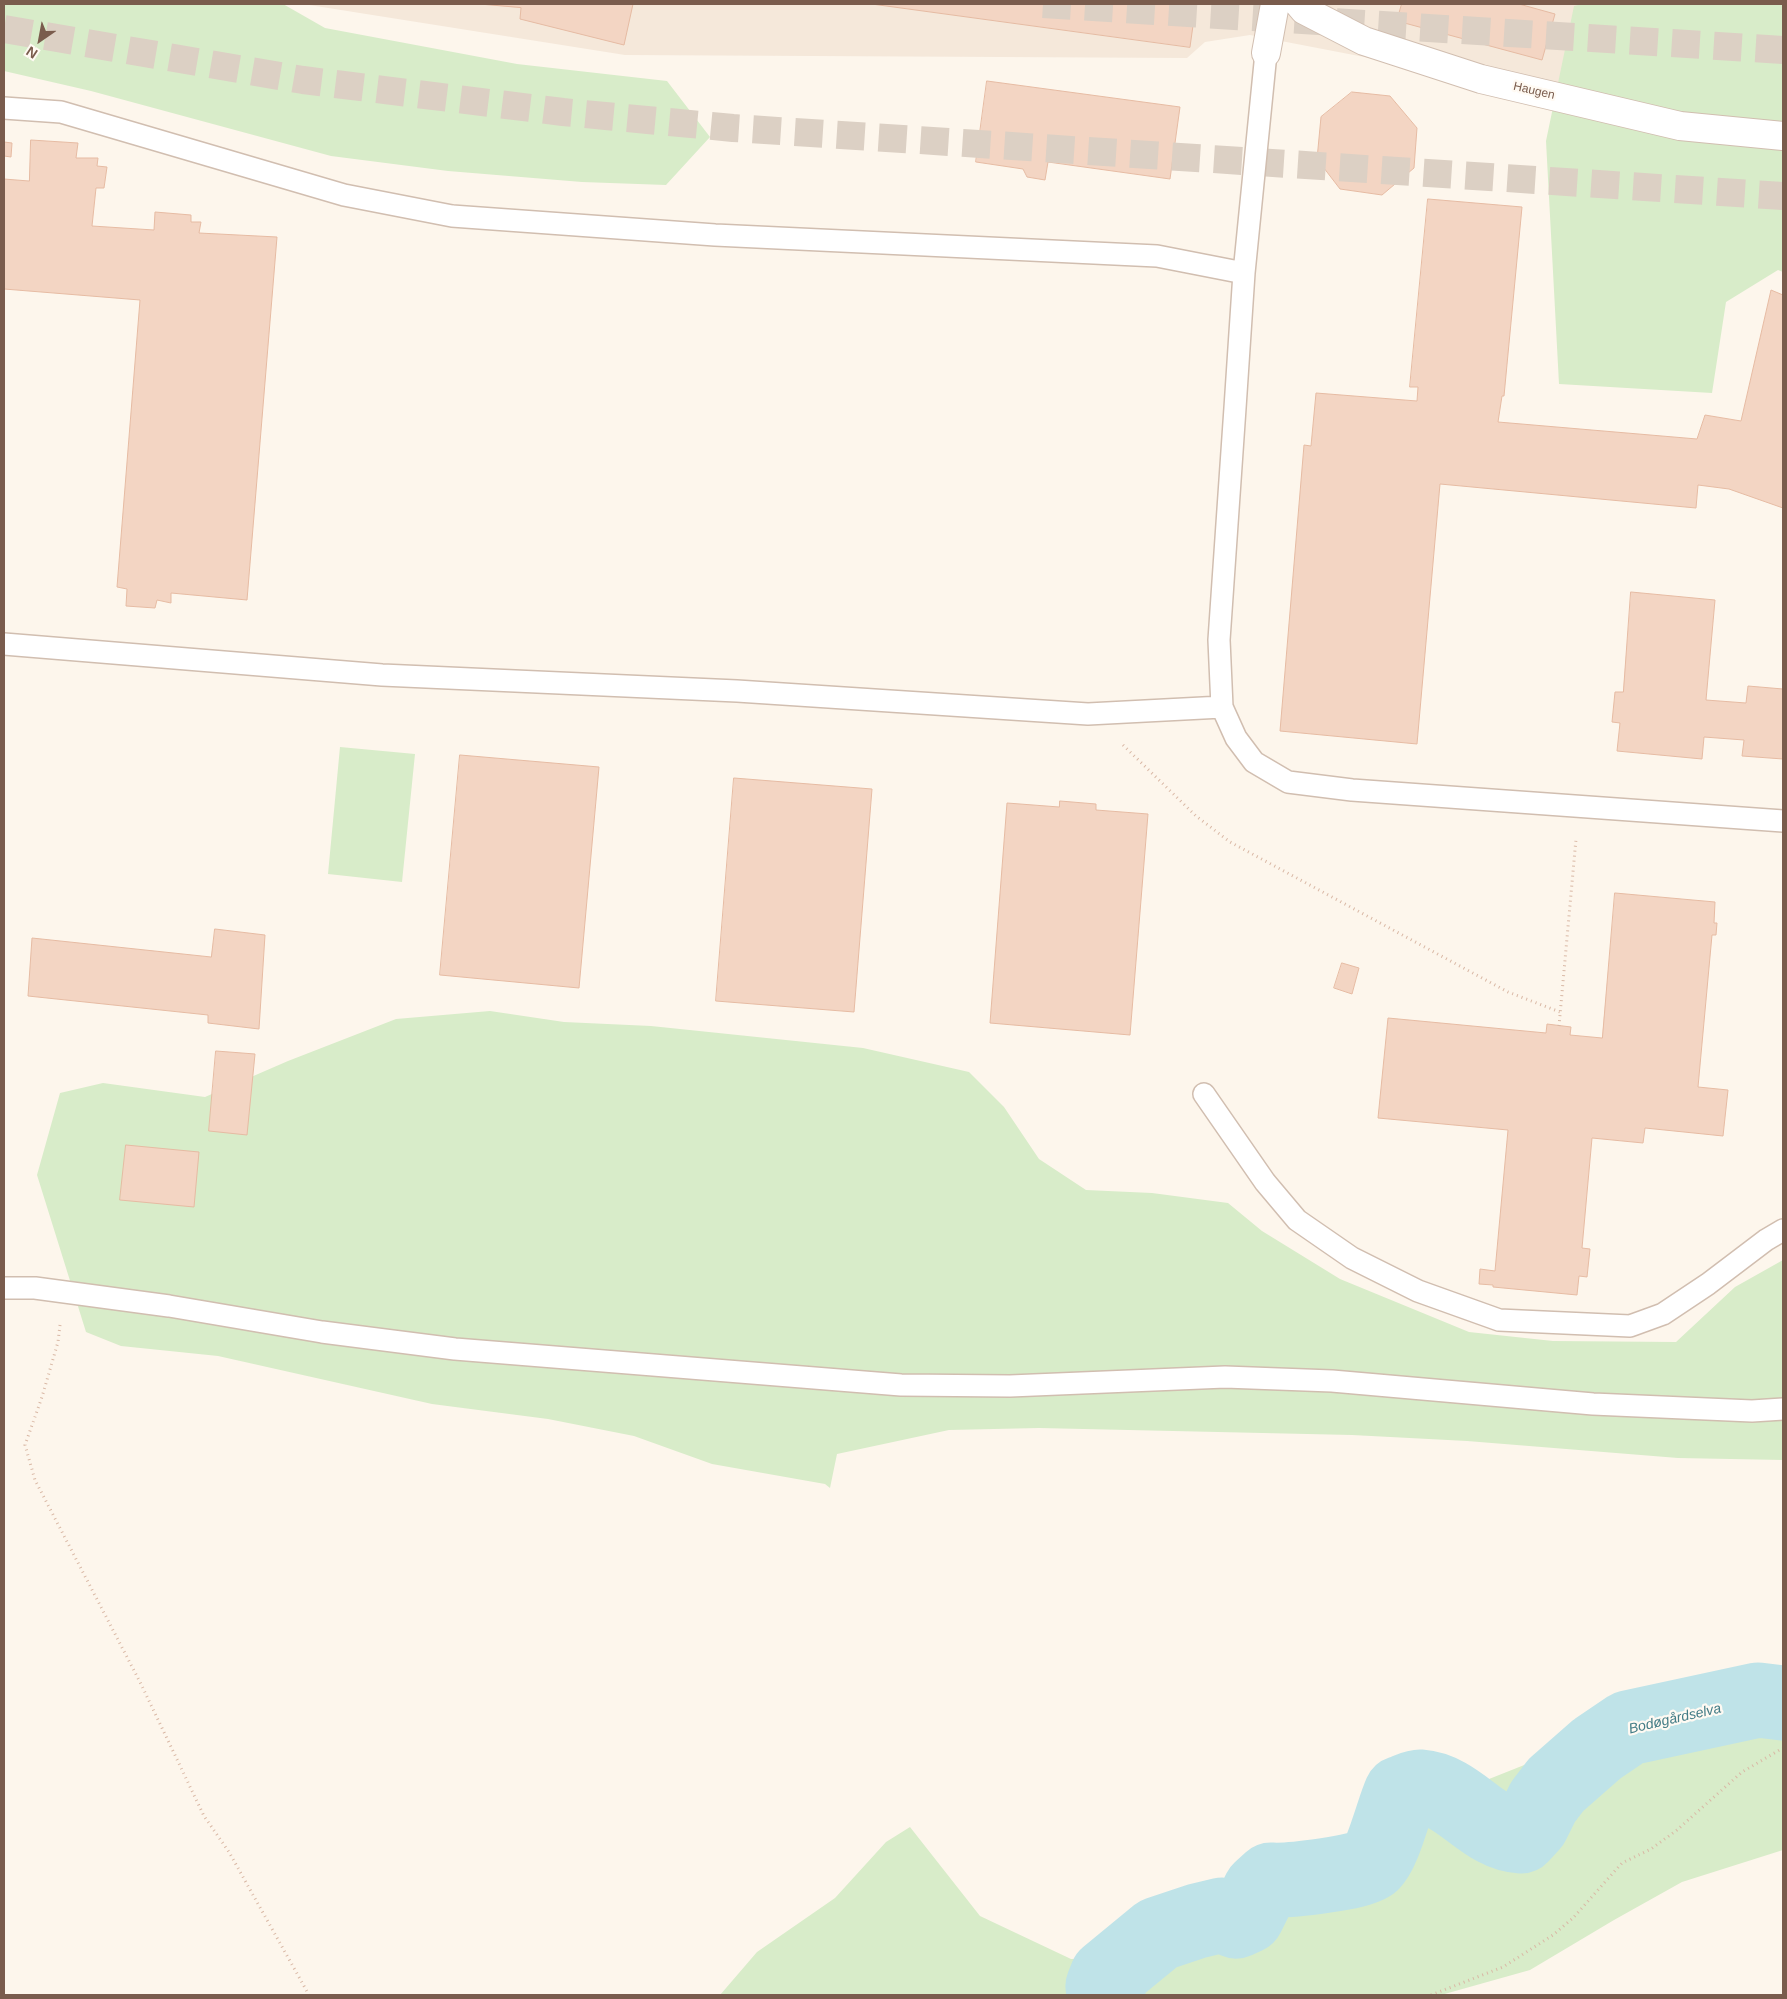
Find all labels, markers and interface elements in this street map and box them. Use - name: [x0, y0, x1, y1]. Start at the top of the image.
- north arrow: [15, 15, 65, 65]
- text: N: [23, 43, 40, 62]
- street label: Haugen: [1512, 79, 1556, 103]
- water label: Bodøgårdselva: [1627, 1700, 1723, 1738]

